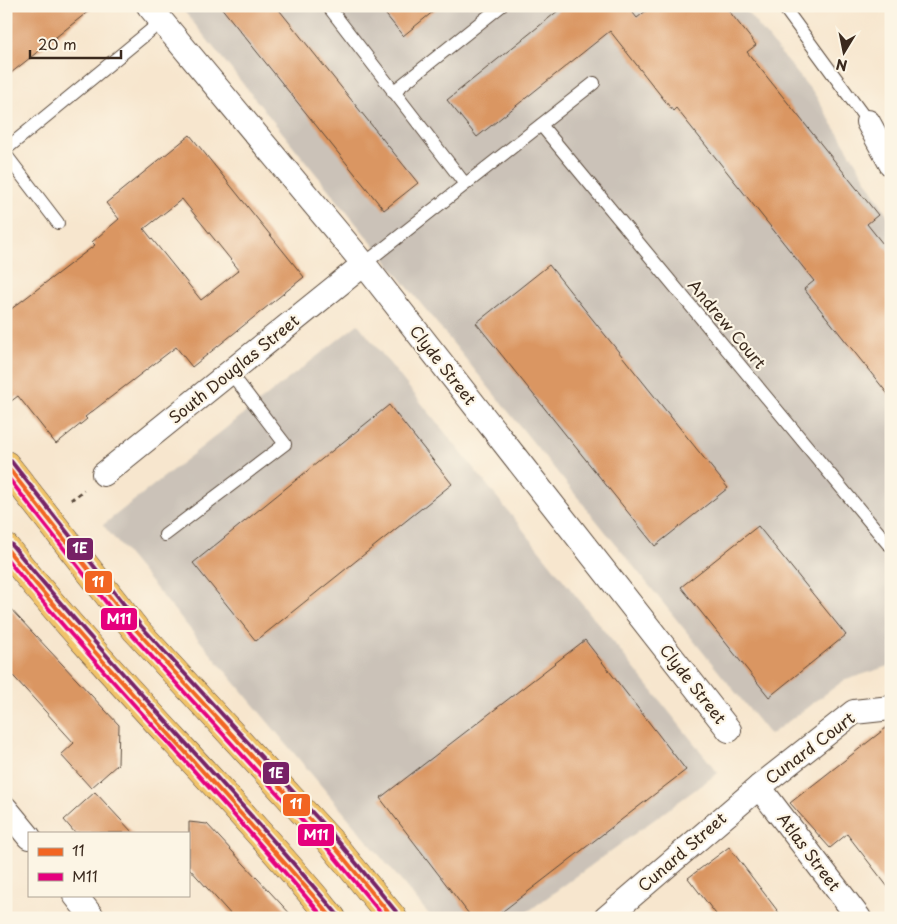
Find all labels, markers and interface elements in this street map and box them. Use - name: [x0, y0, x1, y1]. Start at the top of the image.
- scale bar: [30, 28, 121, 60]
- north arrow: [820, 28, 870, 78]
- text: 20 m: [38, 32, 77, 55]
- text: N: [834, 54, 849, 77]
- street label: Andrew Court: [683, 273, 773, 374]
- street label: South Douglas Street: [163, 308, 304, 428]
- street label: Clyde Street: [405, 319, 483, 410]
- line badge: 1E: [66, 537, 94, 561]
- text: 1E: [72, 537, 88, 558]
- line badge: 11: [84, 570, 113, 594]
- text: 11: [92, 571, 104, 592]
- line badge: M11: [100, 607, 138, 631]
- text: M11: [107, 608, 132, 629]
- street label: Clyde Street: [655, 638, 733, 729]
- street label: Cunard Court: [759, 705, 860, 789]
- line badge: 1E: [262, 761, 290, 785]
- text: 1E: [268, 762, 284, 783]
- line badge: 11: [282, 793, 311, 817]
- text: 11: [290, 793, 302, 814]
- street label: Cunard Street: [632, 806, 731, 896]
- street label: Atlas Street: [773, 807, 847, 896]
- line badge: M11: [297, 823, 335, 847]
- text: M11: [304, 824, 329, 845]
- legend: [28, 832, 190, 896]
- text: 11: [72, 838, 85, 861]
- text: M11: [72, 864, 98, 887]

